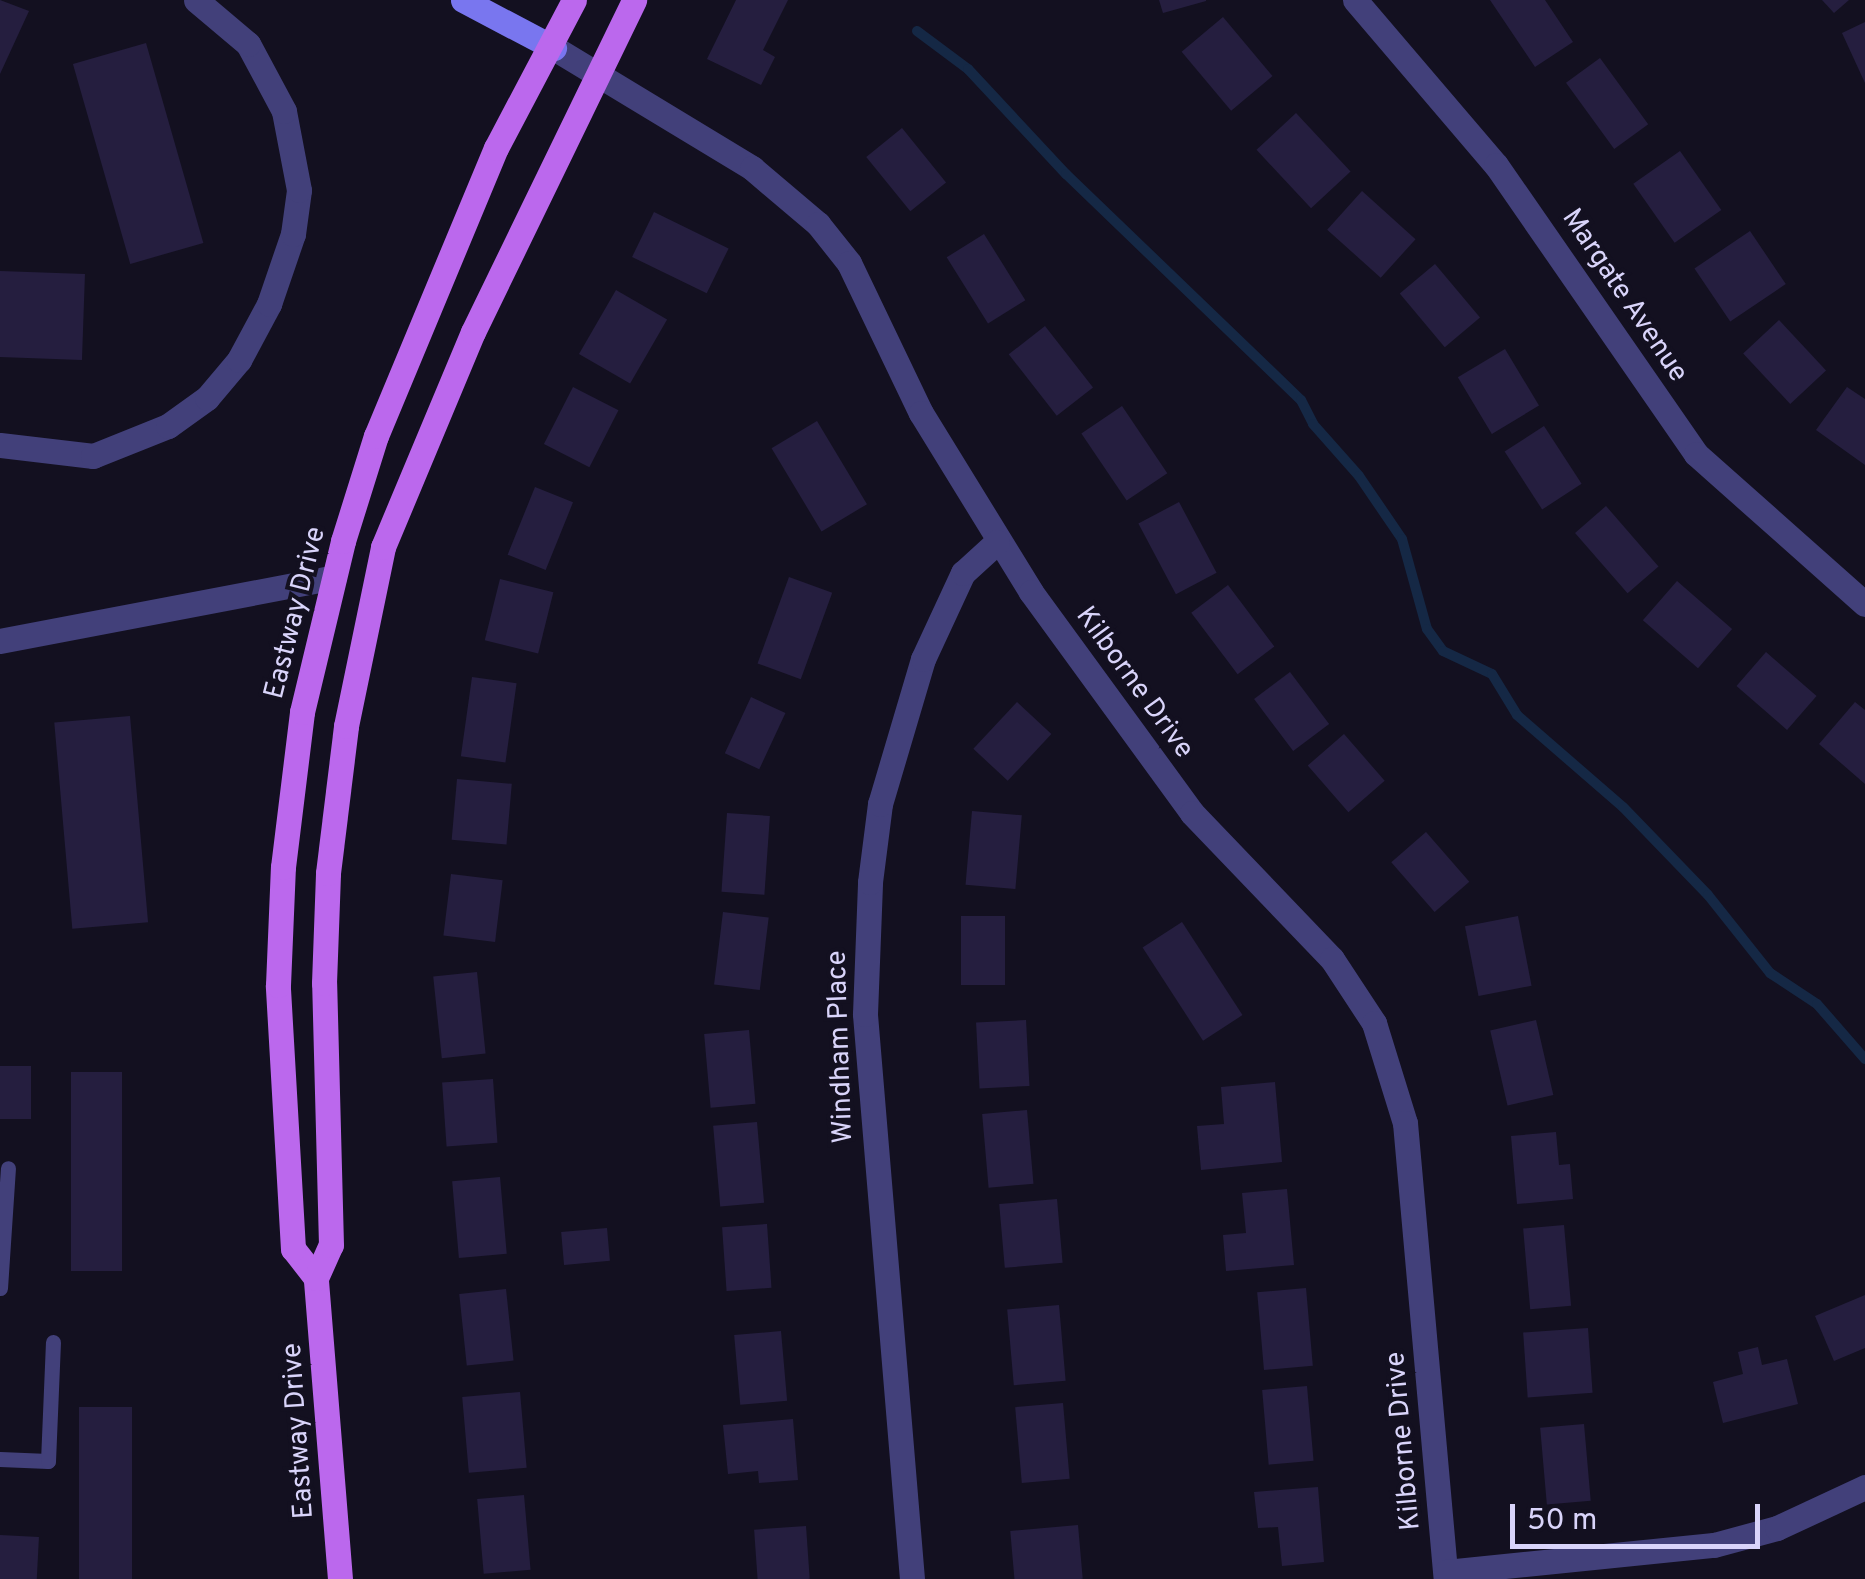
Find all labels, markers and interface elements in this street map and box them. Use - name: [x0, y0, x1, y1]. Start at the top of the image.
- street label: Margate Avenue: [1553, 203, 1695, 389]
- street label: Eastway Drive: [258, 523, 334, 703]
- street label: Kilborne Drive: [1068, 601, 1200, 765]
- street label: Windham Place: [821, 950, 861, 1144]
- street label: Eastway Drive: [276, 1342, 322, 1520]
- street label: Kilborne Drive: [1379, 1350, 1429, 1532]
- scale bar: [1515, 1484, 1765, 1546]
- text: 50 m: [1527, 1503, 1597, 1540]

